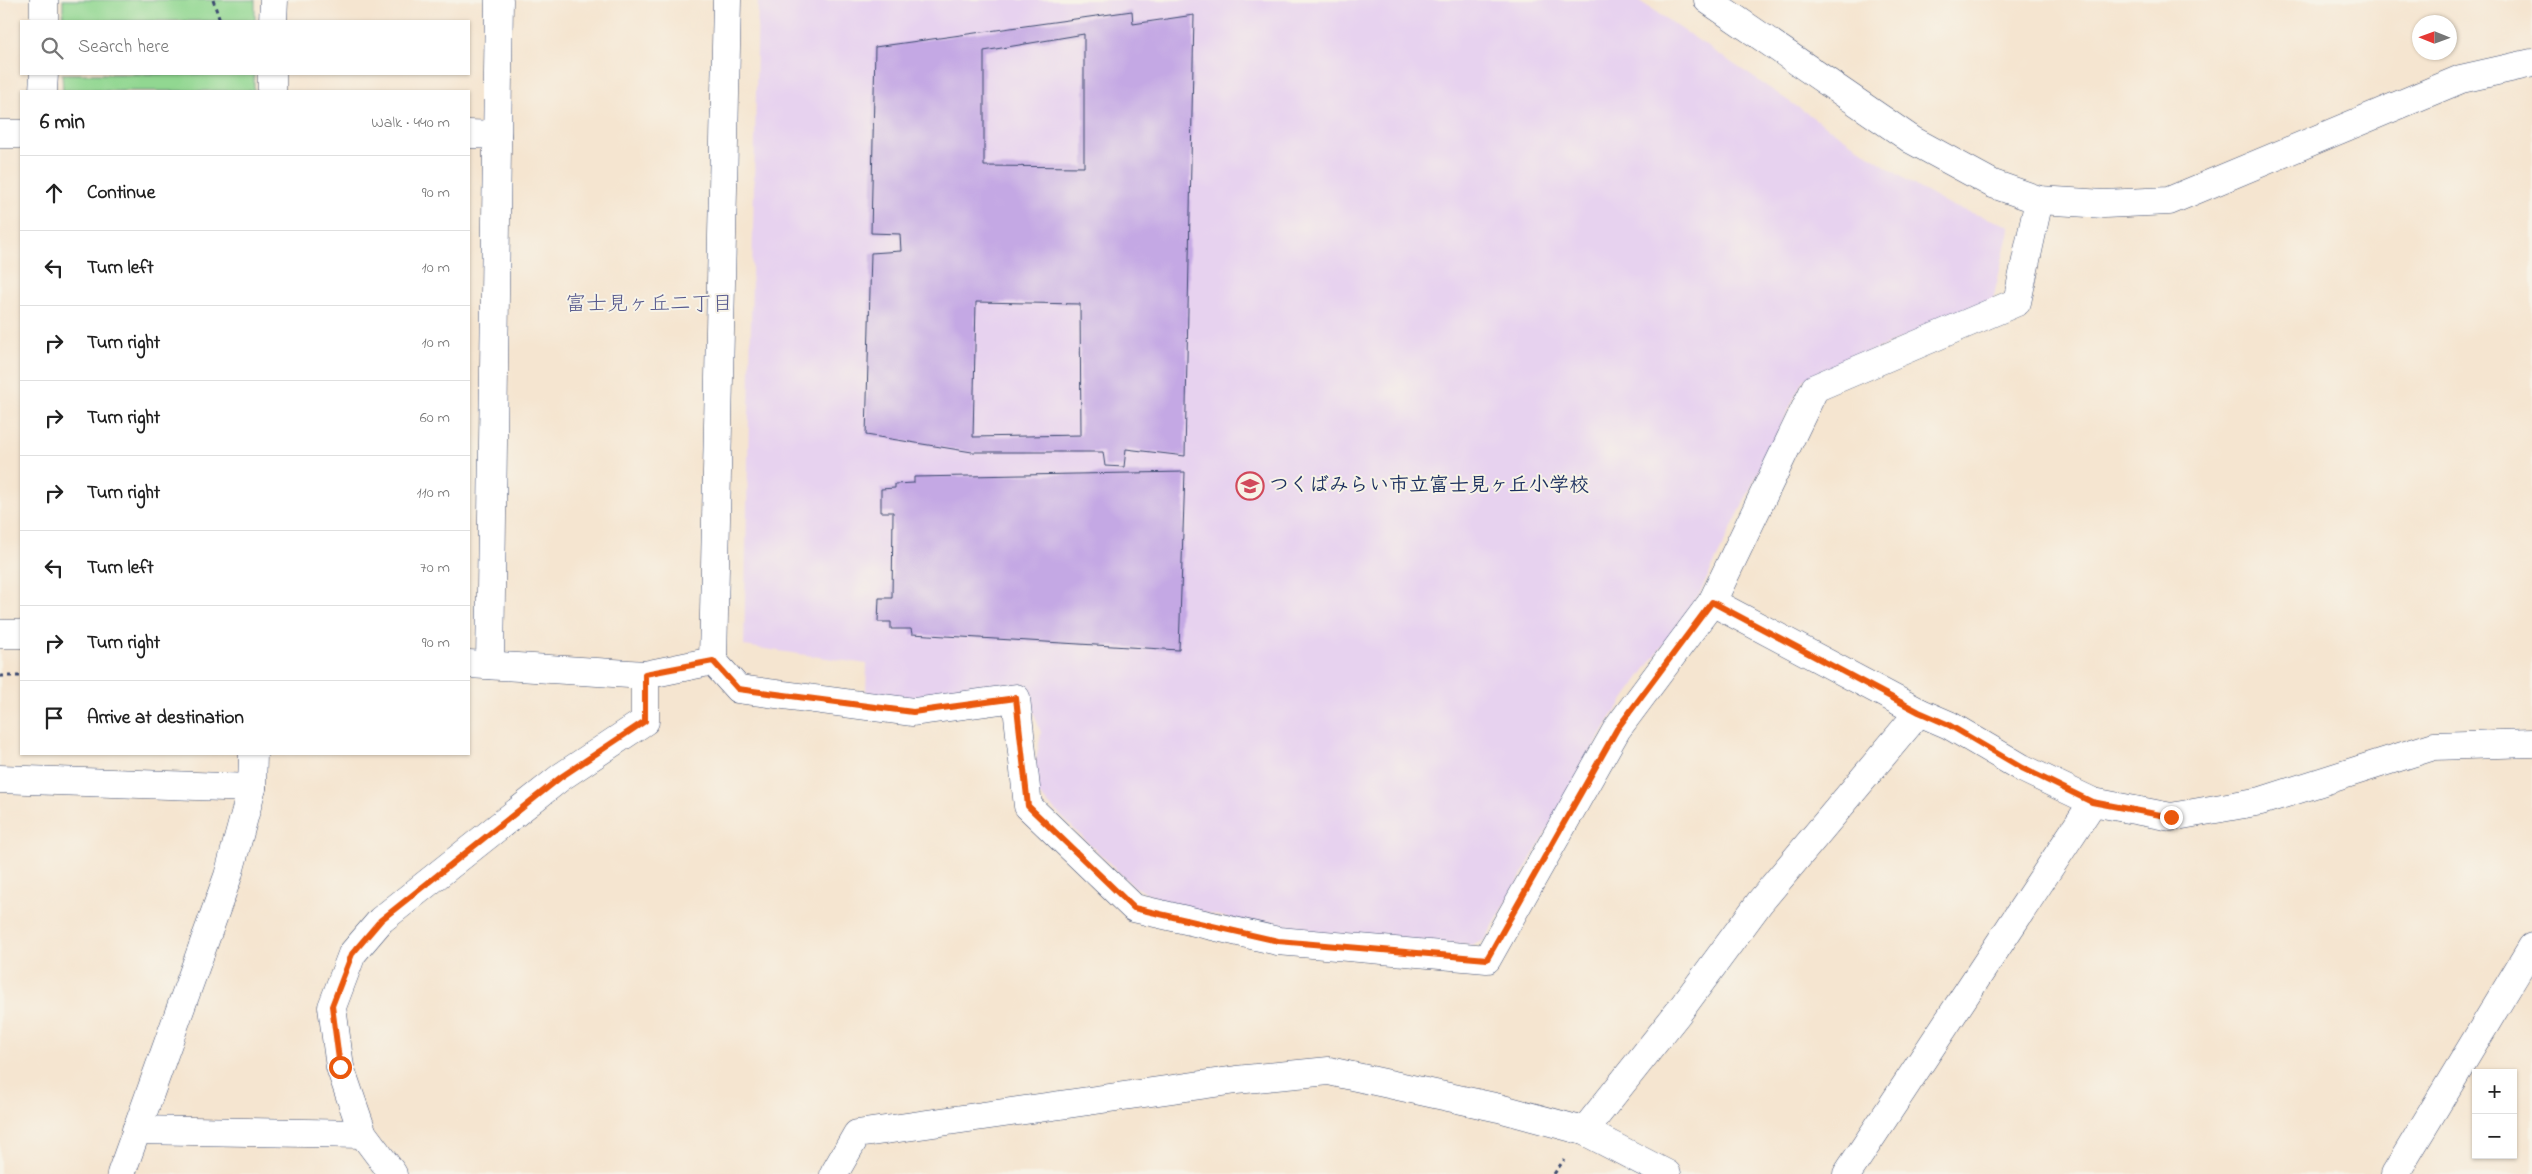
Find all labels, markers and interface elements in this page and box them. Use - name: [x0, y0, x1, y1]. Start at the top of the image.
- north arrow: [2412, 15, 2457, 60]
- search box: [20, 20, 470, 75]
- icon: search: [38, 34, 66, 62]
- text: Search here: [78, 34, 169, 61]
- text: 6 min: [40, 108, 85, 138]
- text: Walk · 440 m: [371, 111, 450, 135]
- icon: ahead: [40, 179, 68, 207]
- text: Continue: [87, 180, 155, 207]
- text: 90 m: [422, 181, 450, 205]
- icon: left: [40, 254, 68, 282]
- text: Turn left: [87, 255, 154, 282]
- text: 10 m: [422, 256, 450, 280]
- district label: 富士見ヶ丘二丁目: [565, 290, 733, 320]
- icon: right: [40, 329, 68, 357]
- text: Turn right: [87, 330, 160, 357]
- text: 10 m: [422, 331, 450, 355]
- icon: right: [40, 404, 68, 432]
- text: Turn right: [87, 405, 160, 432]
- text: 60 m: [420, 406, 450, 430]
- school or university icon: つくばみらい市立富士見ヶ丘小学校: [1235, 471, 1265, 501]
- place label: つくばみらい市立富士見ヶ丘小学校: [1269, 472, 1589, 501]
- icon: right: [40, 479, 68, 507]
- text: Turn right: [87, 480, 160, 507]
- text: 110 m: [416, 481, 450, 505]
- icon: left: [40, 554, 68, 582]
- text: Turn left: [87, 555, 154, 582]
- text: 70 m: [420, 556, 450, 580]
- icon: right: [40, 629, 68, 657]
- text: Turn right: [87, 630, 160, 657]
- text: 90 m: [422, 631, 450, 655]
- icon: arrive: [40, 704, 68, 732]
- text: Arrive at destination: [87, 705, 244, 732]
- route end: [2160, 806, 2183, 829]
- route start: [329, 1056, 352, 1079]
- map controls: [2472, 1069, 2517, 1159]
- button: +: [2472, 1069, 2517, 1114]
- button: −: [2472, 1114, 2517, 1159]

